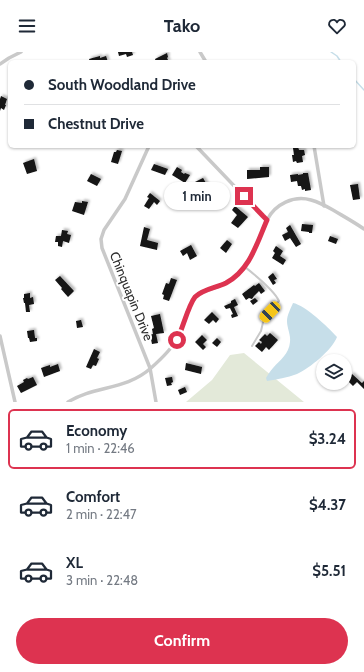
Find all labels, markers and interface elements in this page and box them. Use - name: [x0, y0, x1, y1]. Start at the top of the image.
- icon: menu: [16, 15, 38, 37]
- text: Tako: [164, 15, 200, 37]
- icon: heart: [326, 15, 348, 37]
- text: South Woodland Drive: [48, 76, 196, 94]
- text: Chestnut Drive: [48, 115, 144, 133]
- callout: 1 min: [164, 182, 230, 210]
- route end: [235, 187, 253, 205]
- text: 1 min: [182, 188, 212, 204]
- street label: Chinquapin Drive: [107, 249, 157, 343]
- car: [257, 299, 283, 325]
- route start: [168, 331, 186, 349]
- map controls: [316, 354, 352, 390]
- button: layers: [316, 354, 352, 390]
- icon: car: [18, 421, 54, 457]
- text: Economy: [66, 422, 127, 440]
- text: $3.24: [309, 430, 346, 448]
- text: 1 min · 22:46: [66, 440, 135, 456]
- icon: car: [18, 487, 54, 523]
- text: Comfort: [66, 488, 120, 506]
- text: $4.37: [309, 496, 346, 514]
- text: 2 min · 22:47: [66, 506, 137, 522]
- icon: car: [18, 553, 54, 589]
- text: XL: [66, 554, 83, 572]
- text: $5.51: [312, 562, 346, 580]
- text: 3 min · 22:48: [66, 572, 138, 588]
- button: Confirm: [16, 618, 348, 664]

